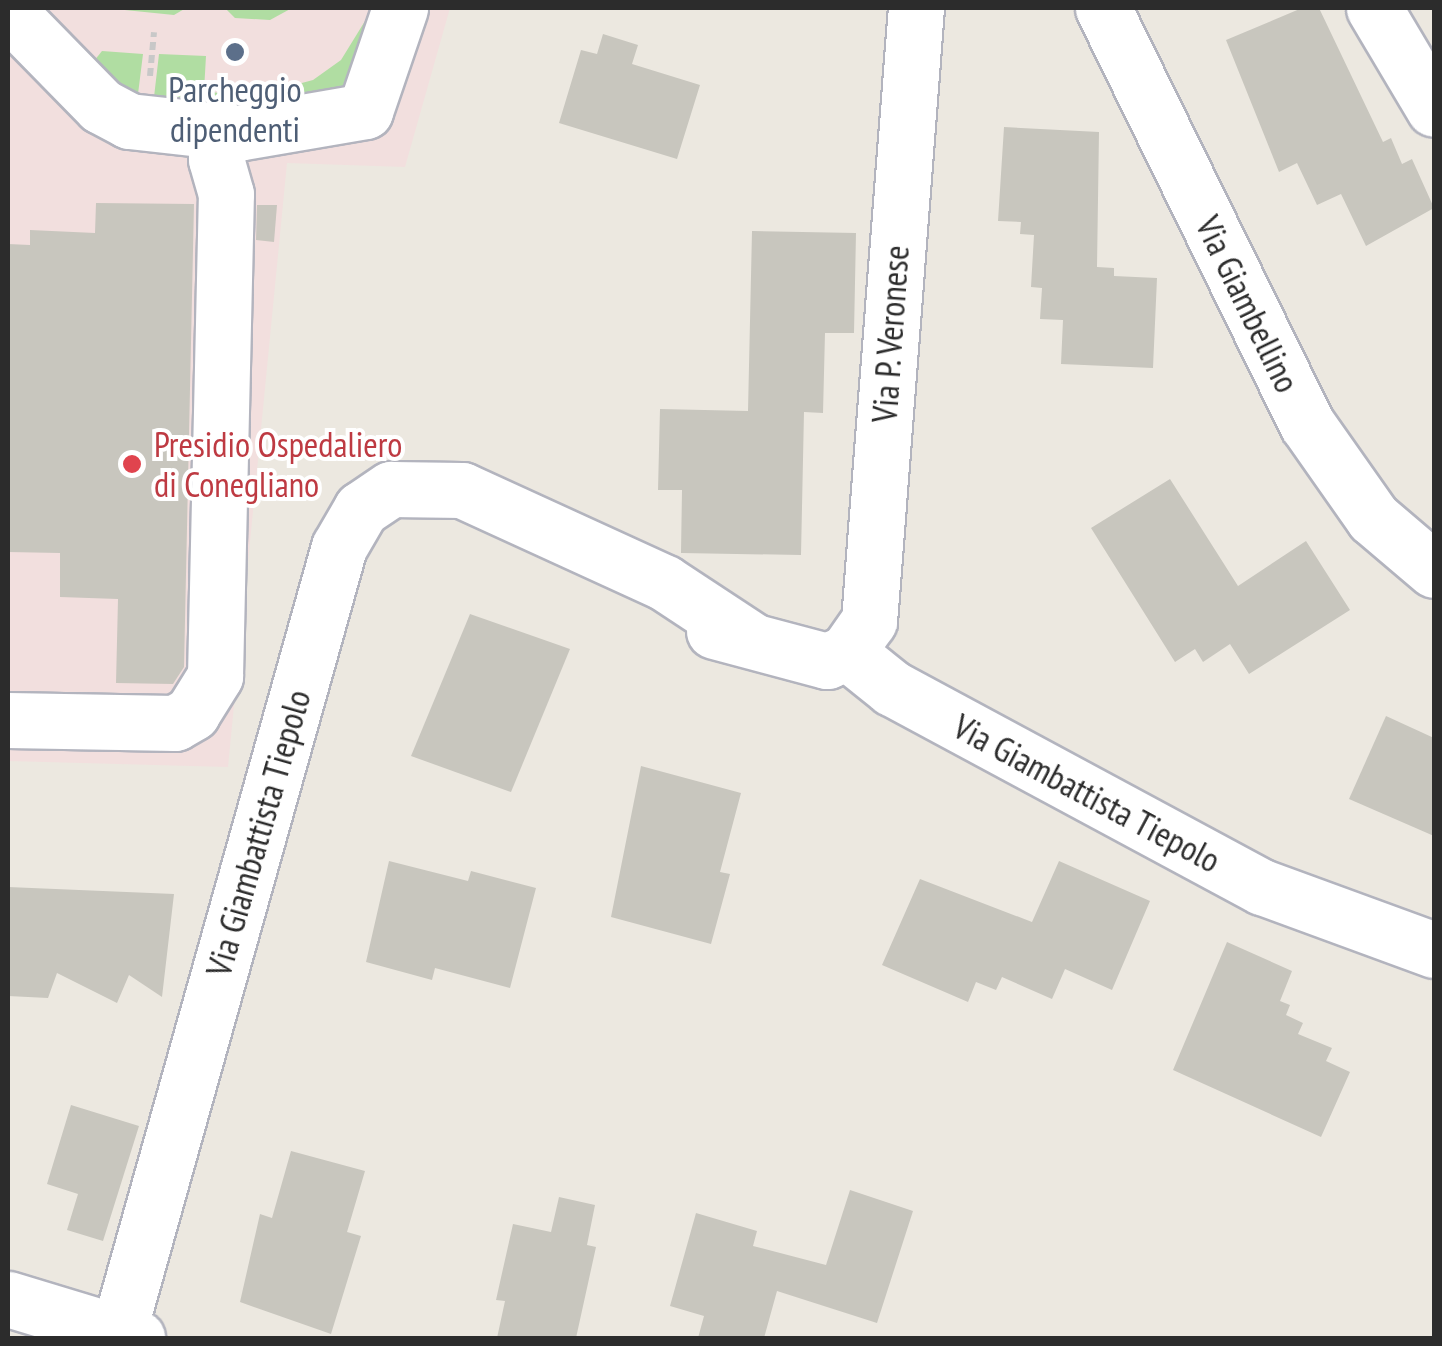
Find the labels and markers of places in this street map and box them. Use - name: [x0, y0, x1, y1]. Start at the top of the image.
- marker: Parcheggio dipendenti: [224, 41, 246, 63]
- place label: Parcheggio dipendenti: [168, 68, 302, 150]
- place label: Presidio Ospedaliero di Conegliano: [154, 423, 402, 505]
- marker: Presidio Ospedaliero di Conegliano: [119, 451, 145, 477]

